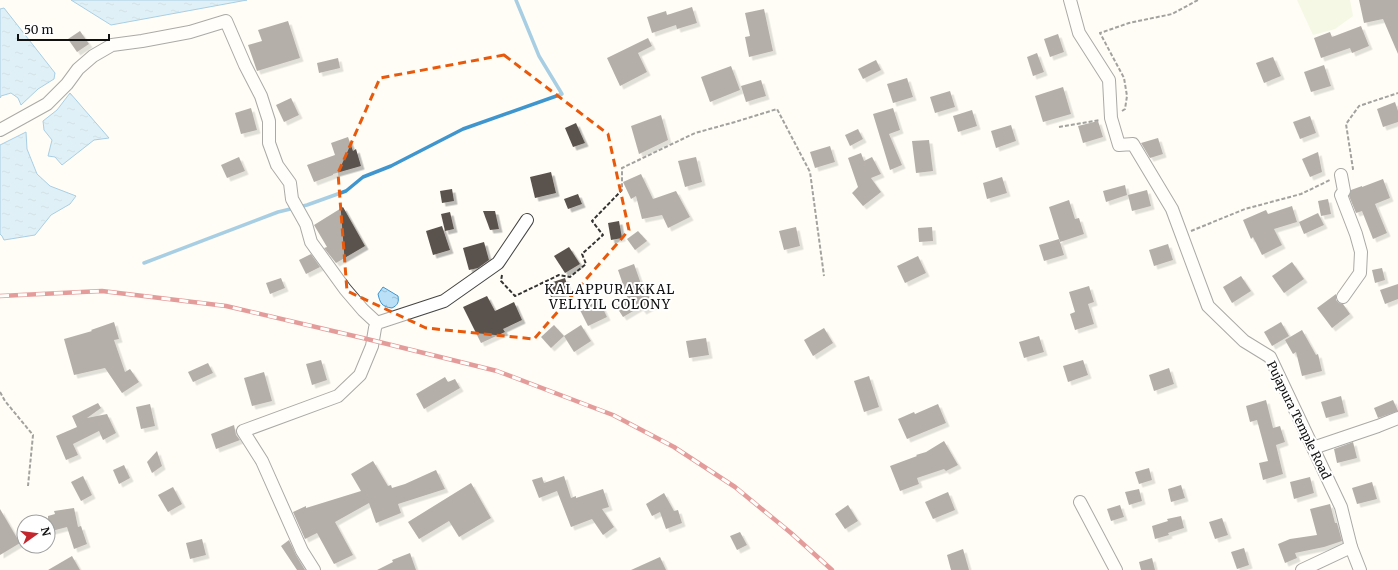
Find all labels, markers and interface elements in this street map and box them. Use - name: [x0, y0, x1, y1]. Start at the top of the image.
- scale bar: [18, 16, 109, 42]
- text: 50 m: [24, 22, 53, 37]
- district label: KALAPPURAKKAL VELIYIL COLONY: [545, 281, 675, 313]
- street label: Pujapura Temple Road: [1264, 358, 1334, 482]
- north arrow: [16, 514, 56, 554]
- text: N: [38, 526, 54, 538]

